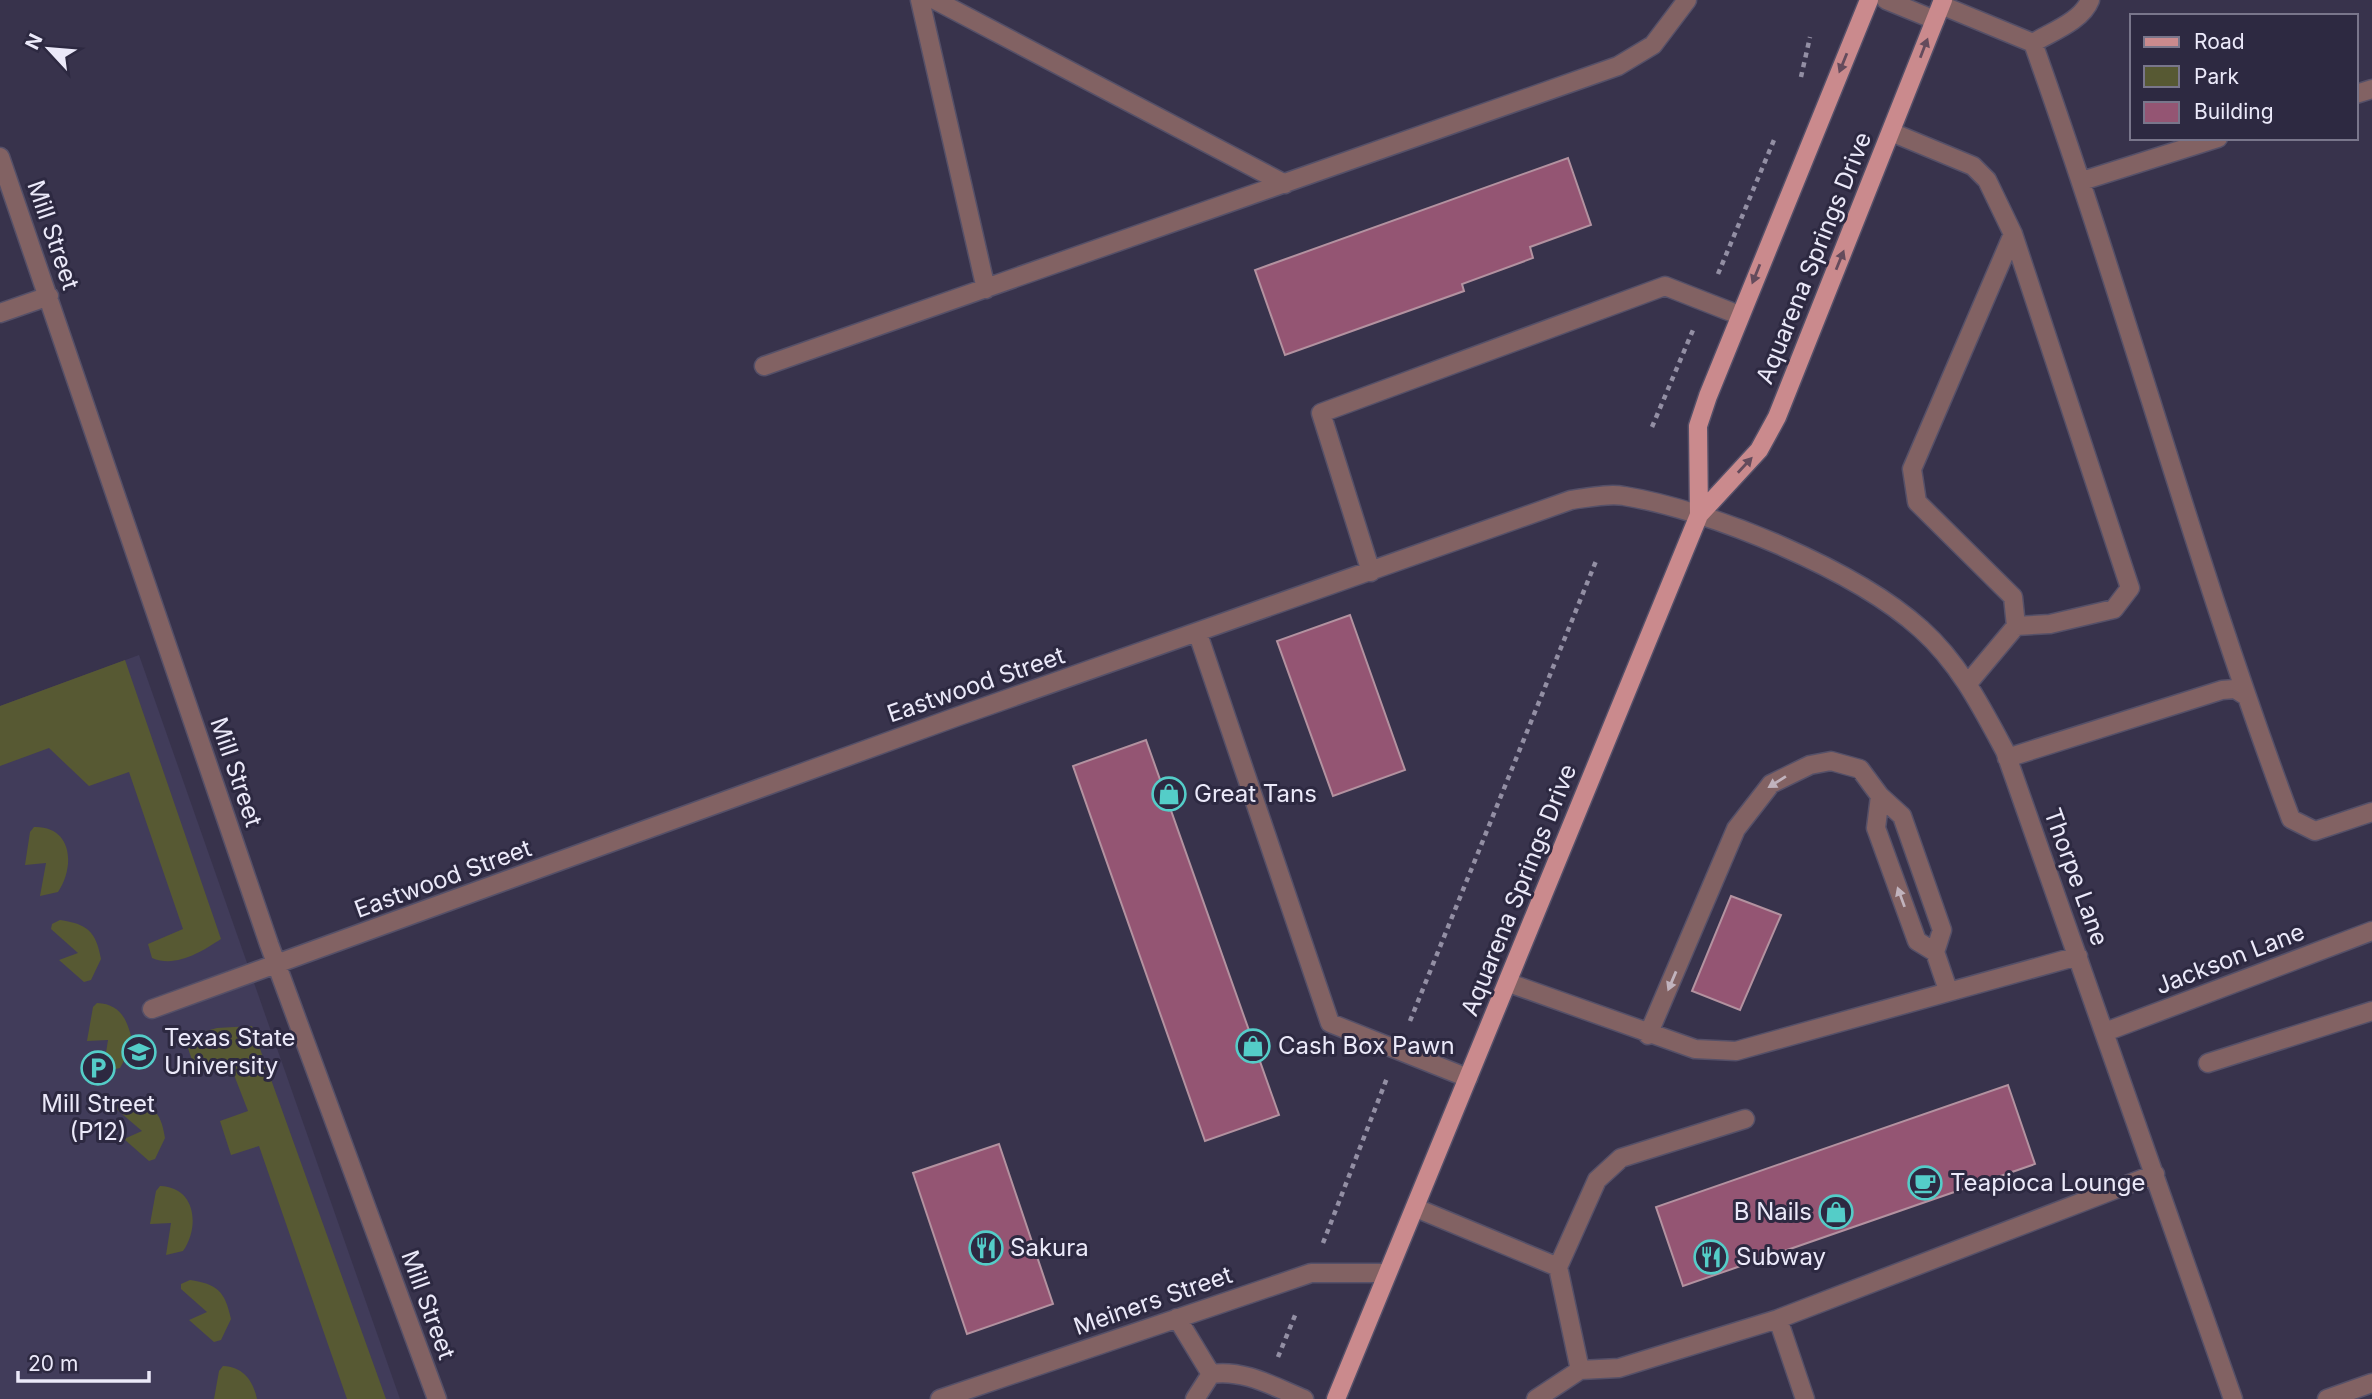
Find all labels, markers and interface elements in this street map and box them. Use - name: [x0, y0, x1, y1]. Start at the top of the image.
- north arrow: [14, 14, 84, 84]
- legend: [2130, 14, 2358, 140]
- text: Road: [2194, 29, 2245, 54]
- text: N: [21, 30, 48, 53]
- one-way arrow: [1919, 38, 1930, 59]
- one-way arrow: [1837, 53, 1848, 74]
- text: Park: [2194, 64, 2239, 89]
- text: Building: [2194, 99, 2274, 124]
- street label: Aquarena Springs Drive: [1750, 128, 1877, 388]
- street label: Mill Street: [21, 176, 86, 293]
- one-way arrow: [1834, 250, 1846, 270]
- one-way arrow: [1751, 263, 1762, 284]
- one-way arrow: [1737, 456, 1753, 474]
- street label: Eastwood Street: [883, 641, 1069, 729]
- street label: Mill Street: [204, 713, 269, 830]
- street label: Aquarena Springs Drive: [1455, 760, 1582, 1020]
- shop icon: Great Tans: [1150, 775, 1188, 813]
- one-way arrow: [1767, 776, 1787, 789]
- place label: Great Tans: [1194, 779, 1317, 808]
- street label: Thorpe Lane: [2038, 804, 2115, 950]
- street label: Eastwood Street: [351, 833, 535, 924]
- one-way arrow: [1895, 886, 1906, 907]
- street label: Jackson Lane: [2151, 917, 2308, 1000]
- one-way arrow: [1666, 970, 1677, 991]
- place label: Texas State University: [164, 1023, 296, 1080]
- shop icon: Cash Box Pawn: [1234, 1027, 1272, 1065]
- place label: Cash Box Pawn: [1278, 1031, 1455, 1060]
- school or university icon: Texas State University: [120, 1033, 158, 1071]
- parking icon: Mill Street (P12): [79, 1049, 117, 1087]
- place label: Mill Street (P12): [41, 1089, 155, 1146]
- cafe icon: Teapioca Lounge: [1906, 1164, 1944, 1202]
- place label: Teapioca Lounge: [1950, 1168, 2145, 1197]
- shop icon: B Nails: [1817, 1193, 1855, 1231]
- place label: B Nails: [1734, 1197, 1812, 1226]
- restaurant icon: Sakura: [967, 1229, 1005, 1267]
- place label: Sakura: [1010, 1233, 1089, 1262]
- restaurant icon: Subway: [1692, 1238, 1730, 1276]
- place label: Subway: [1736, 1242, 1826, 1271]
- street label: Mill Street: [395, 1246, 462, 1363]
- street label: Meiners Street: [1070, 1260, 1236, 1341]
- scale bar: [18, 1340, 149, 1384]
- text: 20 m: [28, 1351, 78, 1376]

